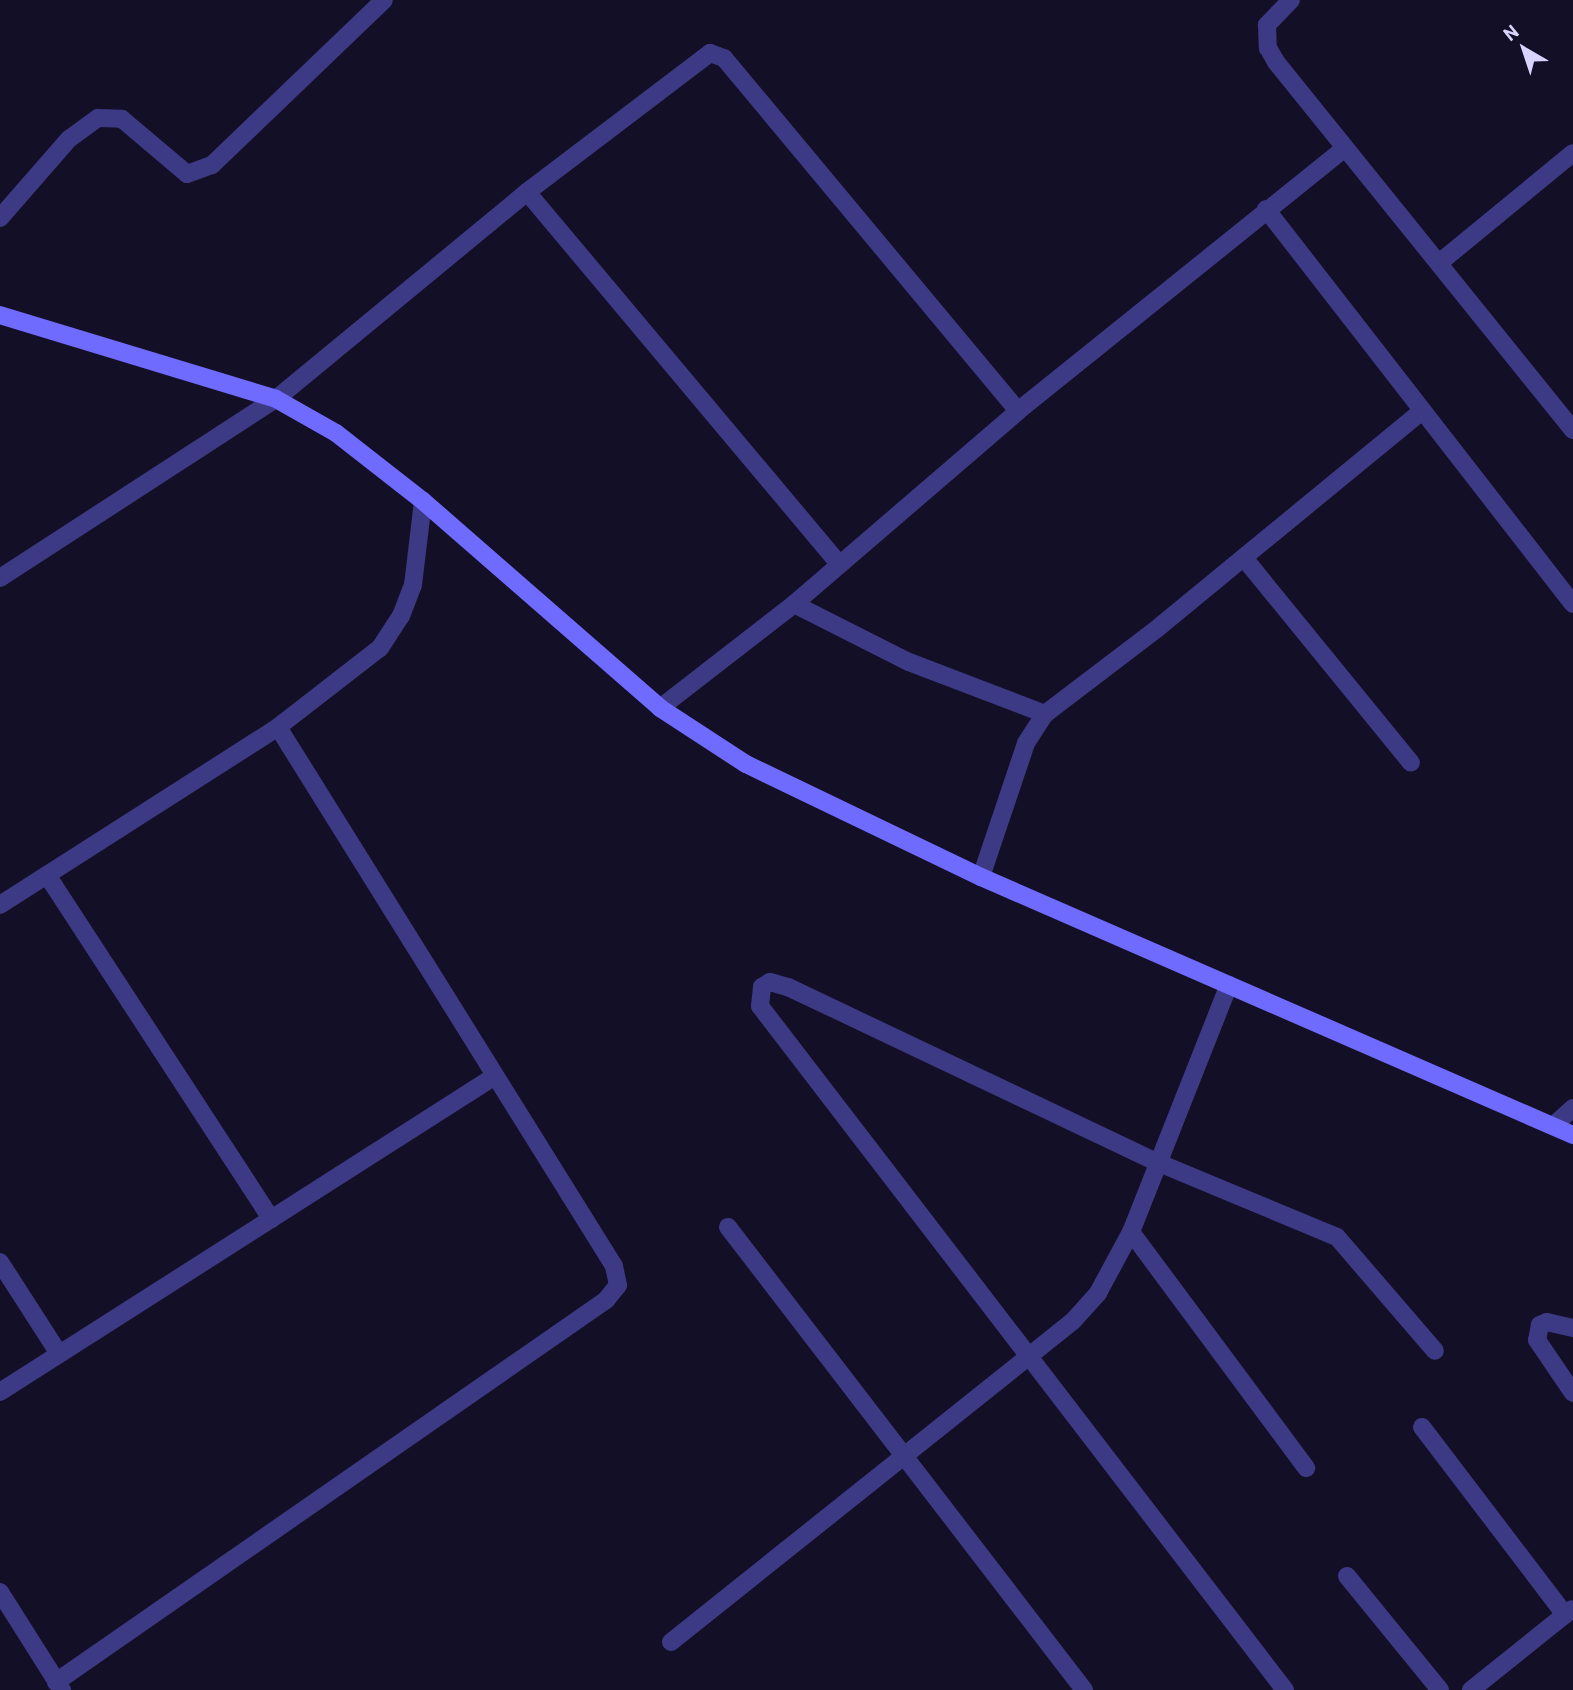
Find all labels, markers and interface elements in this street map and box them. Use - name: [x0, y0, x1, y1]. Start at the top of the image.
- north arrow: [1489, 14, 1559, 84]
- text: N: [1498, 19, 1523, 45]

